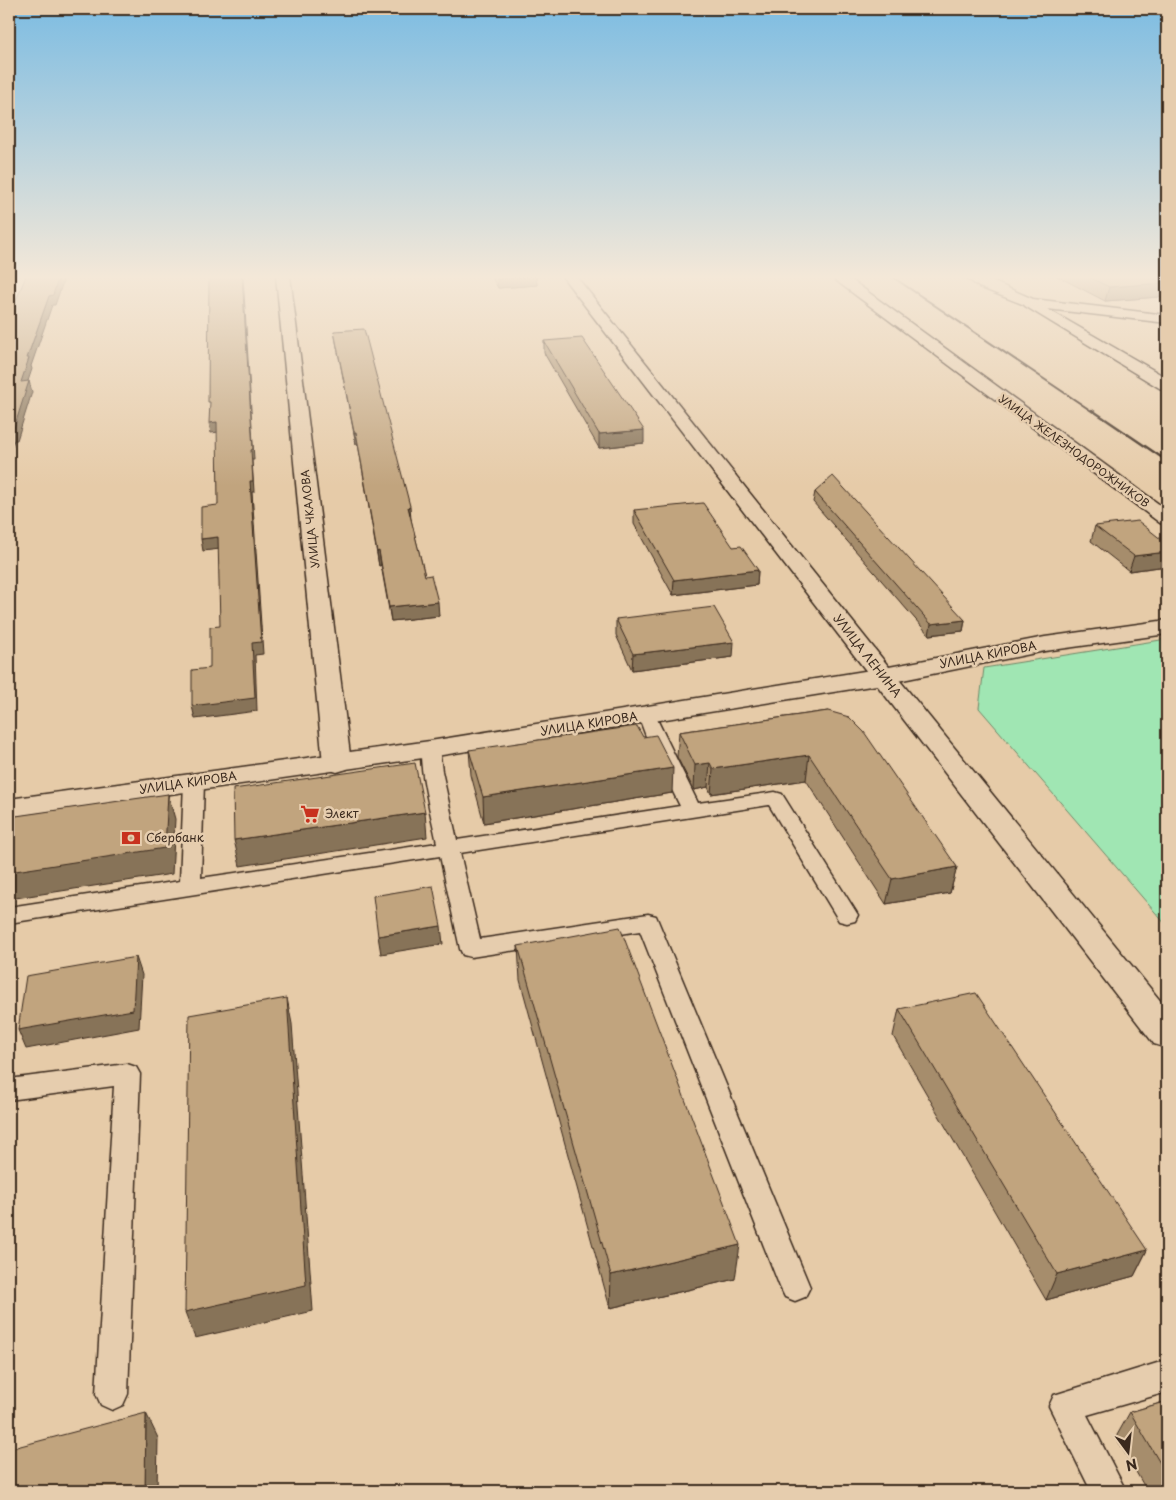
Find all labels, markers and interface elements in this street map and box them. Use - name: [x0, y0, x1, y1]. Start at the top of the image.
- street label: УЛИЦА ЖЕЛЕЗНОДОРОЖНИКОВ: [995, 390, 1153, 511]
- street label: УЛИЦА ЧКАЛОВА: [296, 469, 323, 569]
- street label: УЛИЦА ЛЕНИНА: [829, 610, 906, 701]
- street label: УЛИЦА КИРОВА: [938, 636, 1038, 672]
- street label: УЛИЦА КИРОВА: [539, 706, 639, 740]
- street label: УЛИЦА КИРОВА: [138, 766, 238, 798]
- supermarket icon: Элект: [299, 803, 321, 825]
- place label: Элект: [325, 804, 359, 822]
- bank icon: Сбербанк: [120, 827, 142, 849]
- place label: Сбербанк: [146, 828, 205, 846]
- north arrow: [1104, 1428, 1154, 1478]
- text: N: [1123, 1453, 1140, 1477]

